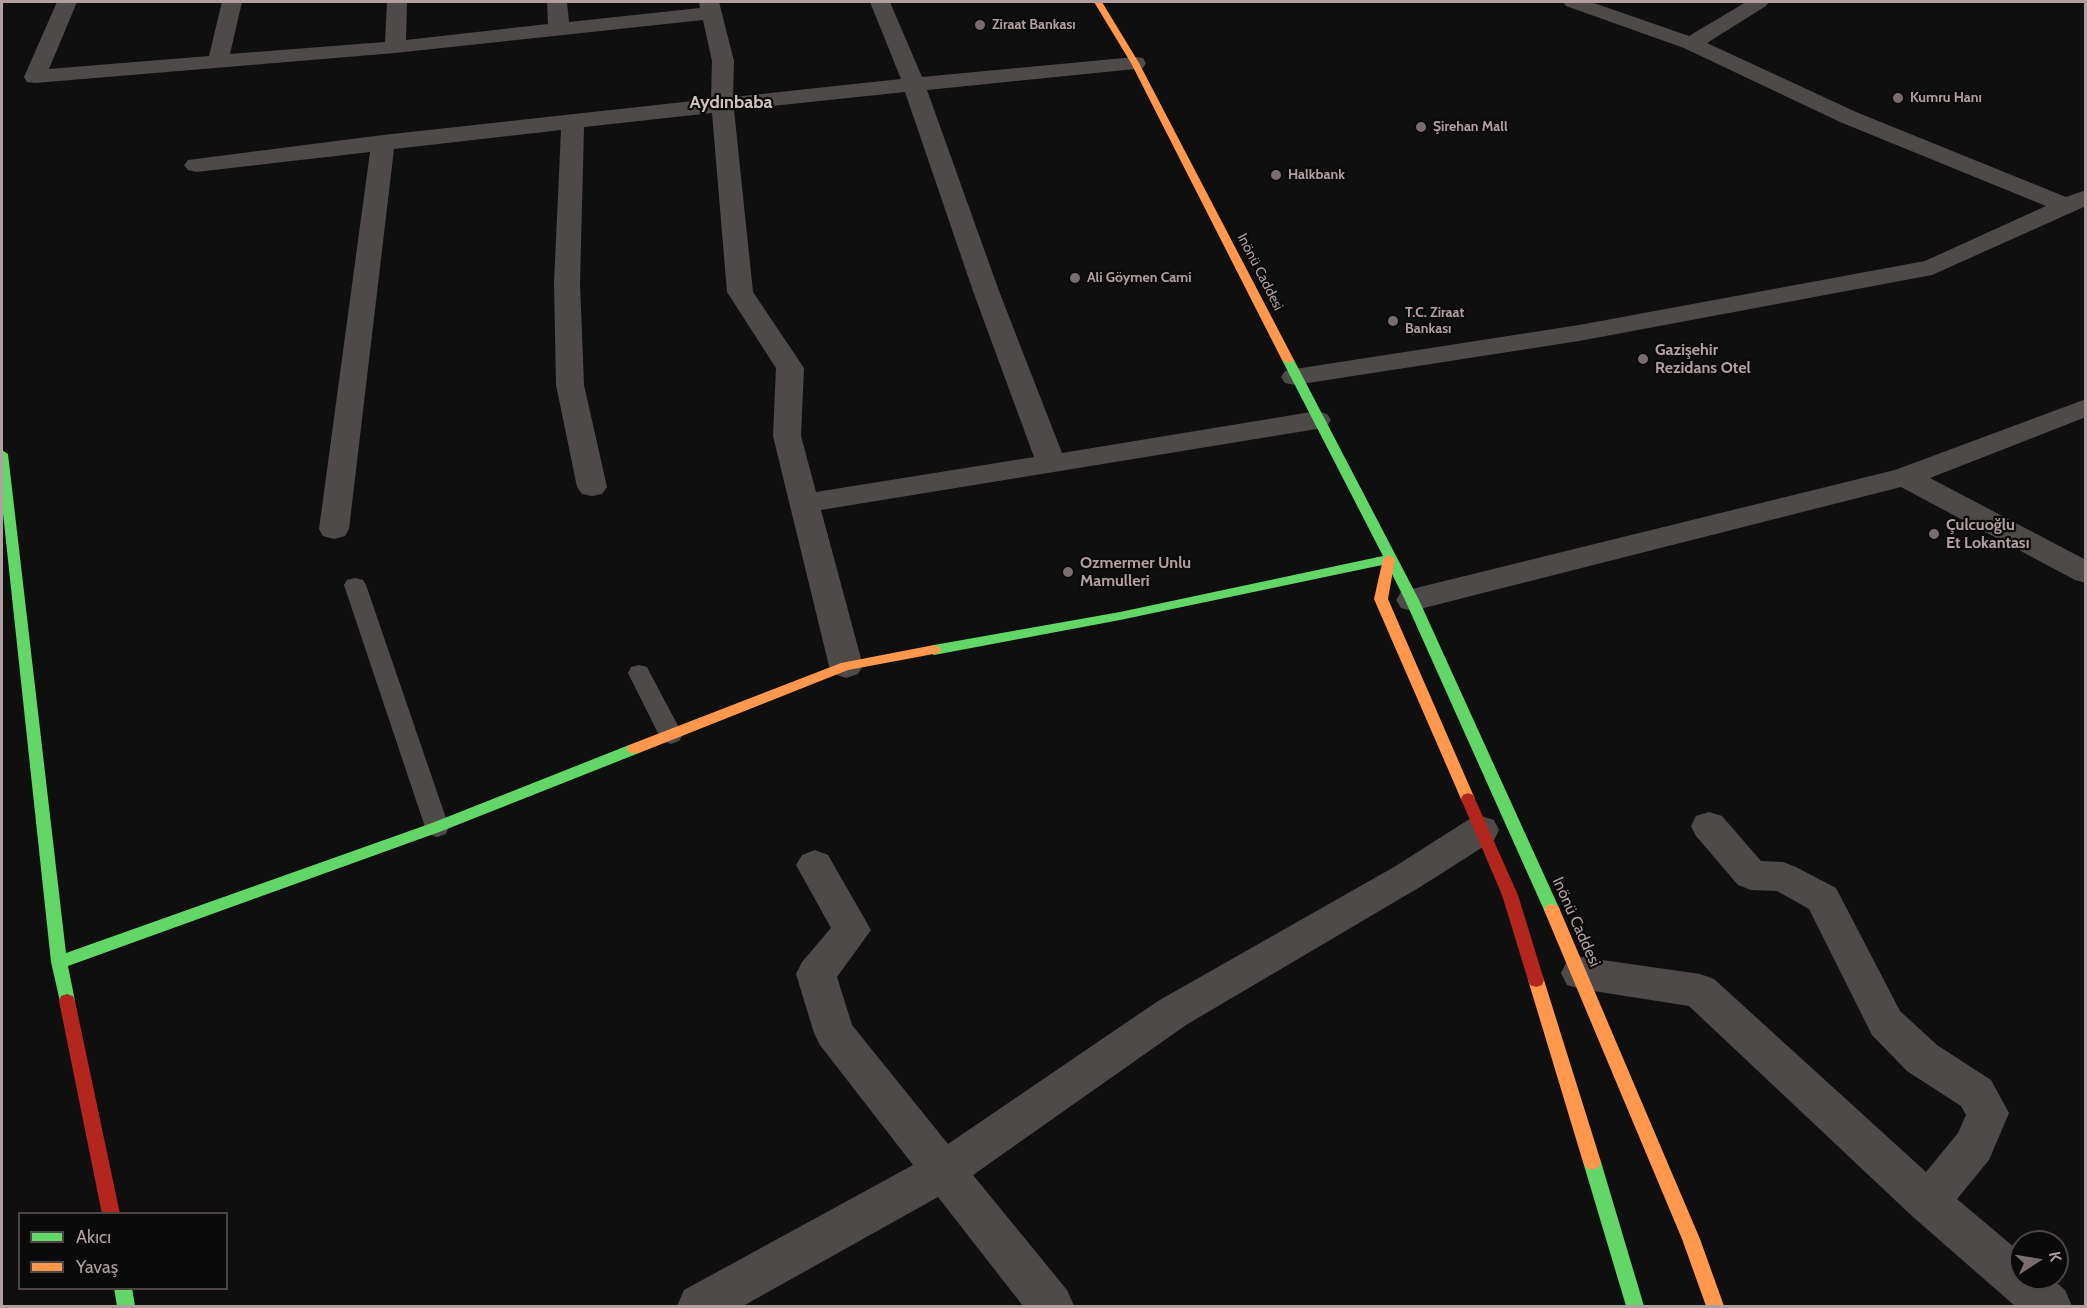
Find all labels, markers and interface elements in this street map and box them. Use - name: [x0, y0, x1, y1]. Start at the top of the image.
- place label: Ziraat Bankası: [992, 17, 1076, 33]
- marker: Ziraat Bankası: [973, 18, 987, 32]
- place label: Kumru Hanı: [1910, 90, 1982, 106]
- marker: Kumru Hanı: [1891, 91, 1905, 105]
- district label: Aydınbaba: [689, 92, 773, 114]
- place label: Şirehan Mall: [1433, 119, 1508, 135]
- marker: Şirehan Mall: [1414, 120, 1428, 134]
- place label: Halkbank: [1288, 167, 1345, 183]
- marker: Halkbank: [1269, 168, 1283, 182]
- street label: Inönü Caddesi: [1233, 231, 1287, 313]
- place label: Ali Göymen Cami: [1087, 270, 1192, 286]
- marker: Ali Göymen Cami: [1068, 271, 1082, 285]
- place label: T.C. Ziraat Bankası: [1405, 305, 1464, 338]
- marker: T.C. Ziraat Bankası: [1386, 314, 1400, 328]
- place label: Gazişehir Rezidans Otel: [1655, 340, 1751, 378]
- marker: Gazişehir Rezidans Otel: [1636, 352, 1650, 366]
- place label: Çulcuoğlu Et Lokantası: [1946, 515, 2029, 553]
- marker: Çulcuoğlu Et Lokantası: [1927, 527, 1941, 541]
- place label: Ozmermer Unlu Mamulleri: [1080, 553, 1191, 591]
- marker: Ozmermer Unlu Mamulleri: [1061, 565, 1075, 579]
- street label: Inönü Caddesi: [1548, 874, 1604, 970]
- legend: [18, 1212, 228, 1290]
- text: Akıcı: [76, 1226, 111, 1248]
- north arrow: [2009, 1230, 2069, 1290]
- text: K: [2045, 1250, 2065, 1263]
- text: Yavaş: [76, 1256, 118, 1278]

